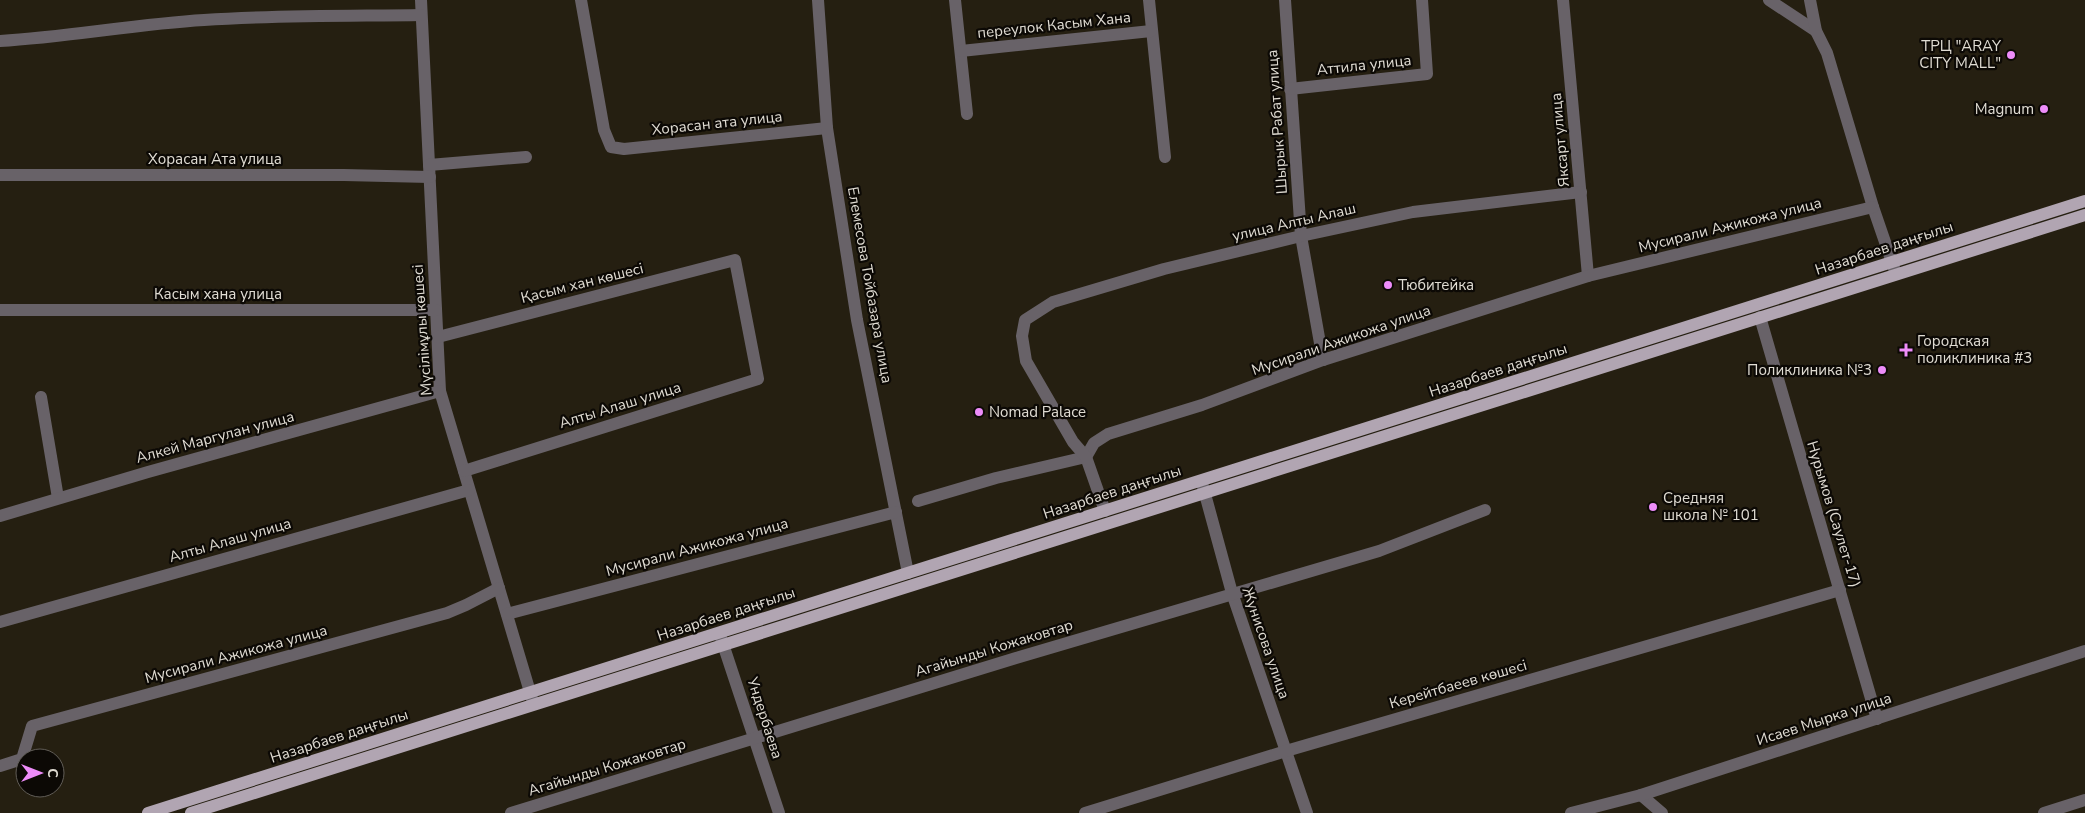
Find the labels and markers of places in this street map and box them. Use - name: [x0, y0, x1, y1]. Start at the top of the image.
- place label: ТРЦ "ARAY CITY MALL": [1919, 36, 2002, 73]
- marker: ТРЦ "ARAY CITY MALL": [2005, 49, 2017, 61]
- place label: Magnum: [1975, 99, 2034, 119]
- marker: Magnum: [2038, 103, 2050, 115]
- place label: Тюбитейка: [1398, 275, 1474, 295]
- marker: Тюбитейка: [1382, 279, 1394, 291]
- place label: Городская поликлиника #3: [1917, 331, 2032, 368]
- marker: Городская поликлиника #3: [1899, 343, 1913, 357]
- place label: Поликлиника №3: [1747, 360, 1872, 380]
- marker: Поликлиника №3: [1876, 364, 1888, 376]
- place label: Nomad Palace: [989, 402, 1086, 422]
- marker: Nomad Palace: [973, 406, 985, 418]
- place label: Средняя школа № 101: [1663, 488, 1759, 525]
- marker: Средняя школа № 101: [1647, 501, 1659, 513]

